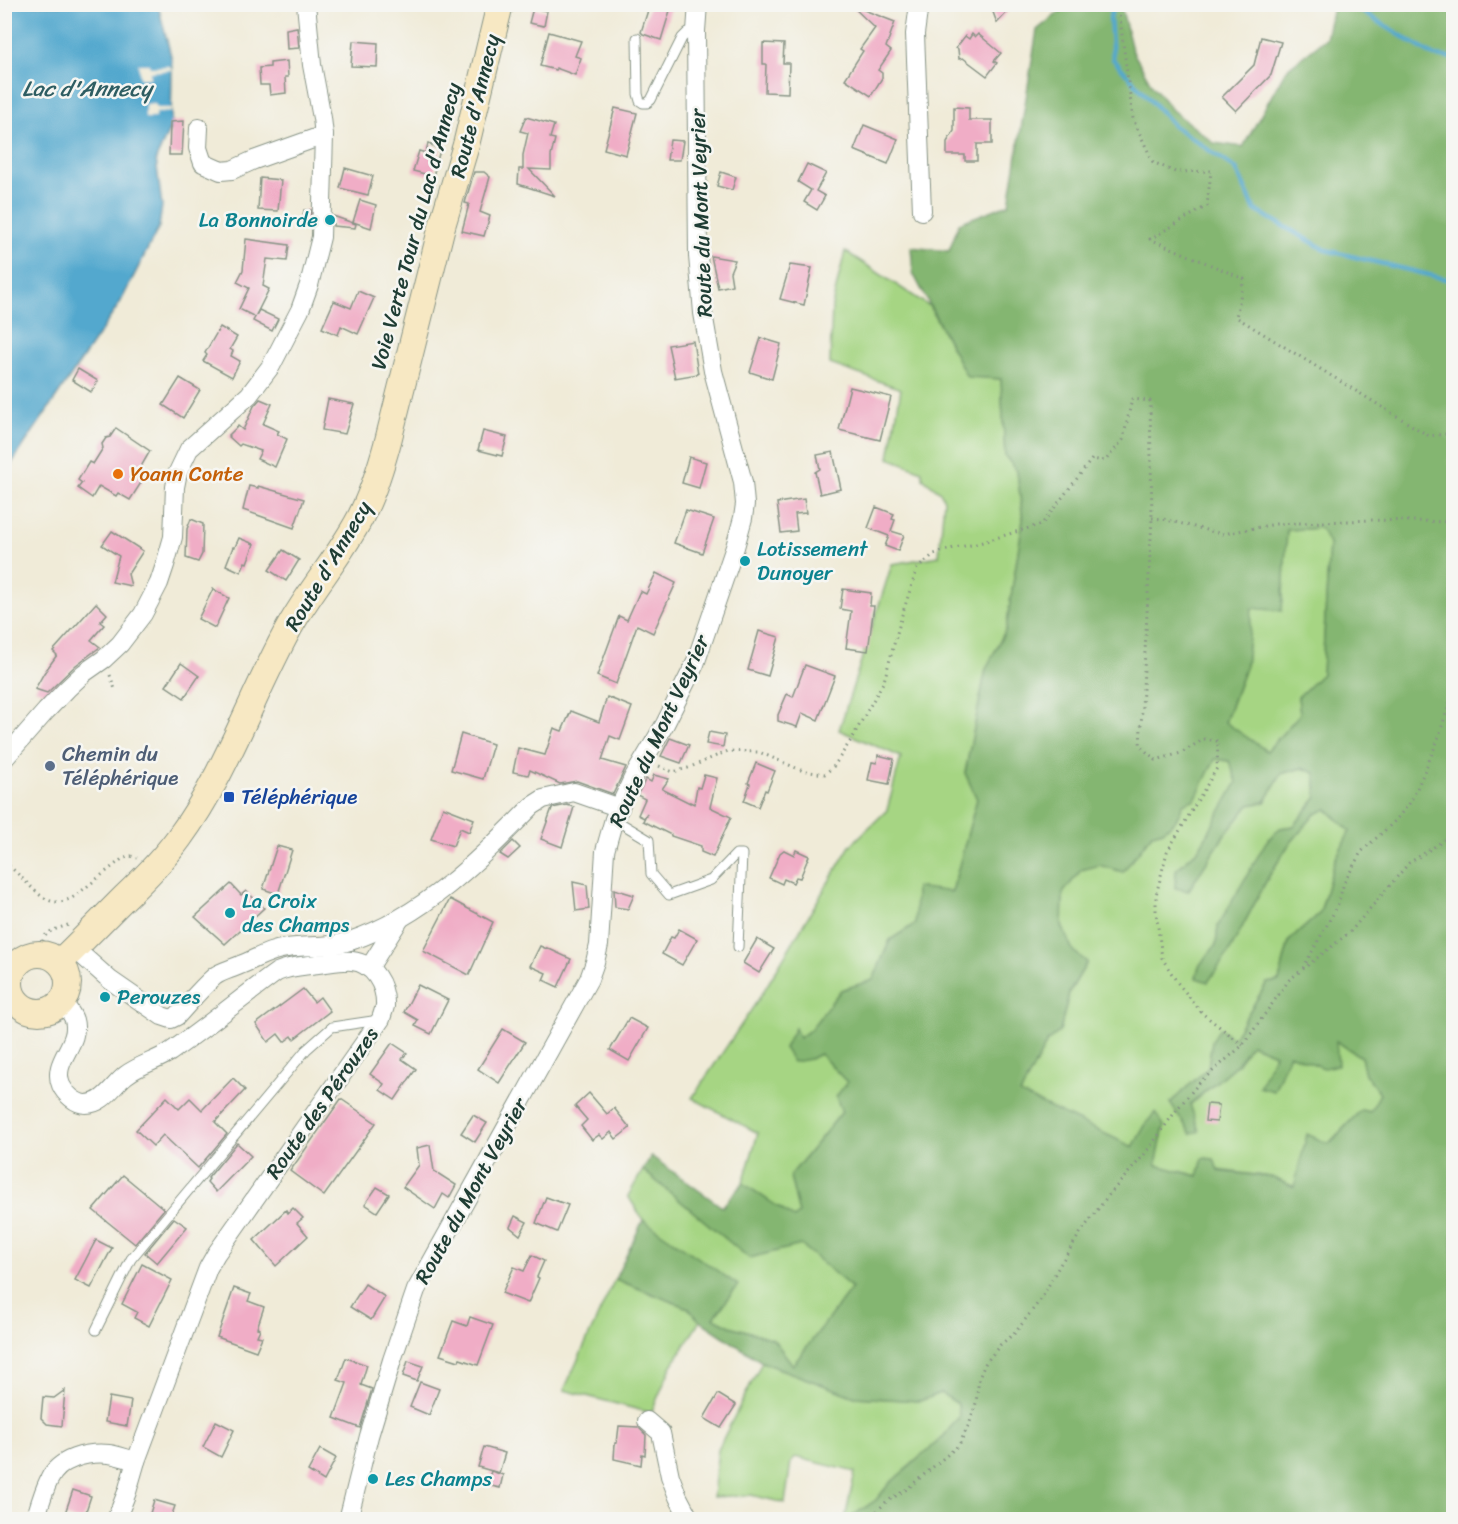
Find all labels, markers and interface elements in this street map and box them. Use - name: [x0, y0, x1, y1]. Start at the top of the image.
- street label: Route d'Annecy: [439, 30, 511, 182]
- water label: Lac d'Annecy: [22, 69, 154, 108]
- street label: Voie Verte Tour du Lac d'Annecy: [359, 78, 473, 374]
- street label: Route du Mont Veyrier: [678, 107, 724, 318]
- place label: La Bonnoirde: [199, 201, 318, 239]
- marker: La Bonnoirde: [323, 213, 337, 227]
- place label: Yoann Conte: [130, 455, 244, 493]
- marker: Yoann Conte: [111, 467, 125, 481]
- street label: Route d'Annecy: [274, 493, 382, 639]
- place label: Lotissement Dunoyer: [757, 530, 869, 592]
- marker: Lotissement Dunoyer: [738, 554, 752, 568]
- street label: Route du Mont Veyrier: [598, 627, 721, 833]
- place label: Chemin du Téléphérique: [62, 735, 178, 797]
- marker: Chemin du Téléphérique: [43, 759, 57, 773]
- place label: Téléphérique: [241, 778, 357, 816]
- marker: Téléphérique: [222, 790, 236, 804]
- place label: La Croix des Champs: [242, 882, 350, 944]
- marker: La Croix des Champs: [223, 906, 237, 920]
- place label: Perouzes: [117, 978, 201, 1016]
- marker: Perouzes: [98, 990, 112, 1004]
- street label: Route des Pérouzes: [255, 1019, 389, 1187]
- street label: Route du Mont Veyrier: [404, 1089, 539, 1291]
- place label: Les Champs: [385, 1460, 492, 1498]
- marker: Les Champs: [366, 1472, 380, 1486]

